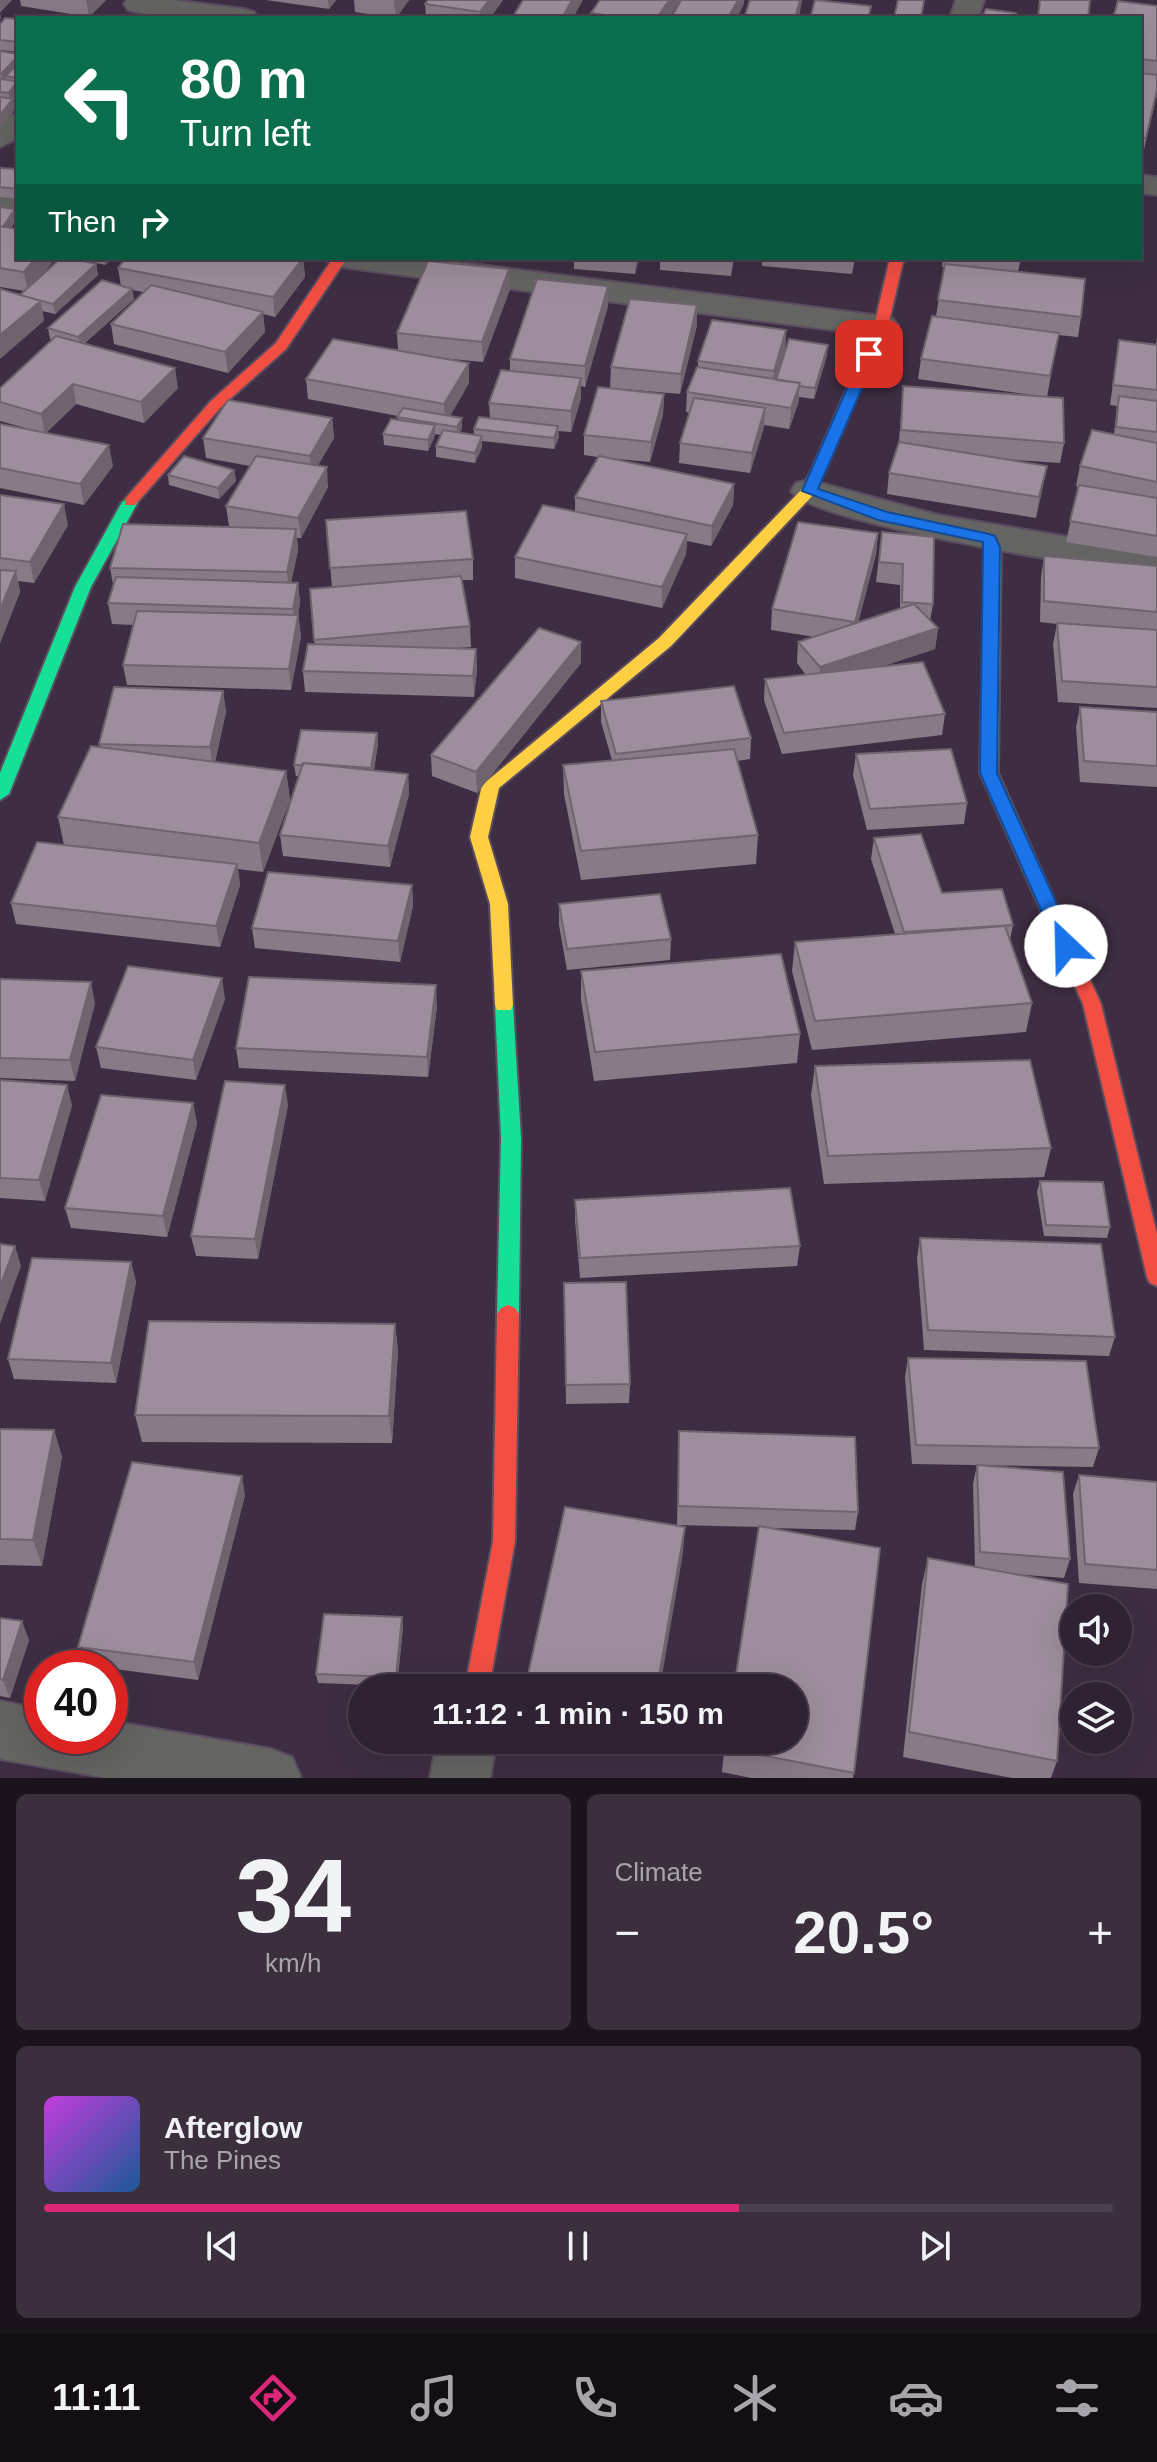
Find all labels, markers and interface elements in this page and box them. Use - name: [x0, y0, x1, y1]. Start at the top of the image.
- text: 80 m: [180, 47, 308, 110]
- icon: left: [48, 48, 152, 152]
- text: Turn left: [180, 113, 311, 154]
- icon: right: [132, 200, 176, 244]
- text: Then: [48, 205, 116, 238]
- pin: [835, 320, 903, 388]
- icon: arrive: [847, 332, 891, 376]
- position arrow: [1024, 904, 1108, 988]
- map controls: [1060, 1594, 1132, 1754]
- button: sound: [1060, 1594, 1132, 1666]
- speed limit sign: 40: [24, 1650, 128, 1754]
- button: layers: [1060, 1682, 1132, 1754]
- text: 11:12 · 1 min · 150 m: [432, 1697, 724, 1730]
- text: 34: [235, 1838, 351, 1954]
- text: Climate: [615, 1857, 703, 1887]
- text: 20.5°: [793, 1899, 934, 1966]
- text: −: [615, 1908, 640, 1957]
- text: +: [1087, 1908, 1113, 1957]
- text: km/h: [265, 1948, 321, 1978]
- text: Afterglow: [164, 2111, 302, 2144]
- text: The Pines: [164, 2145, 281, 2175]
- icon: previous: [200, 2224, 244, 2268]
- icon: pause: [556, 2224, 600, 2268]
- icon: next: [913, 2224, 957, 2268]
- icon: directions: [245, 2370, 301, 2426]
- icon: music: [406, 2370, 462, 2426]
- icon: phone: [567, 2370, 623, 2426]
- icon: climate: [727, 2370, 783, 2426]
- icon: car: [888, 2370, 944, 2426]
- icon: filters: [1049, 2370, 1105, 2426]
- text: 11:11: [52, 2377, 140, 2418]

